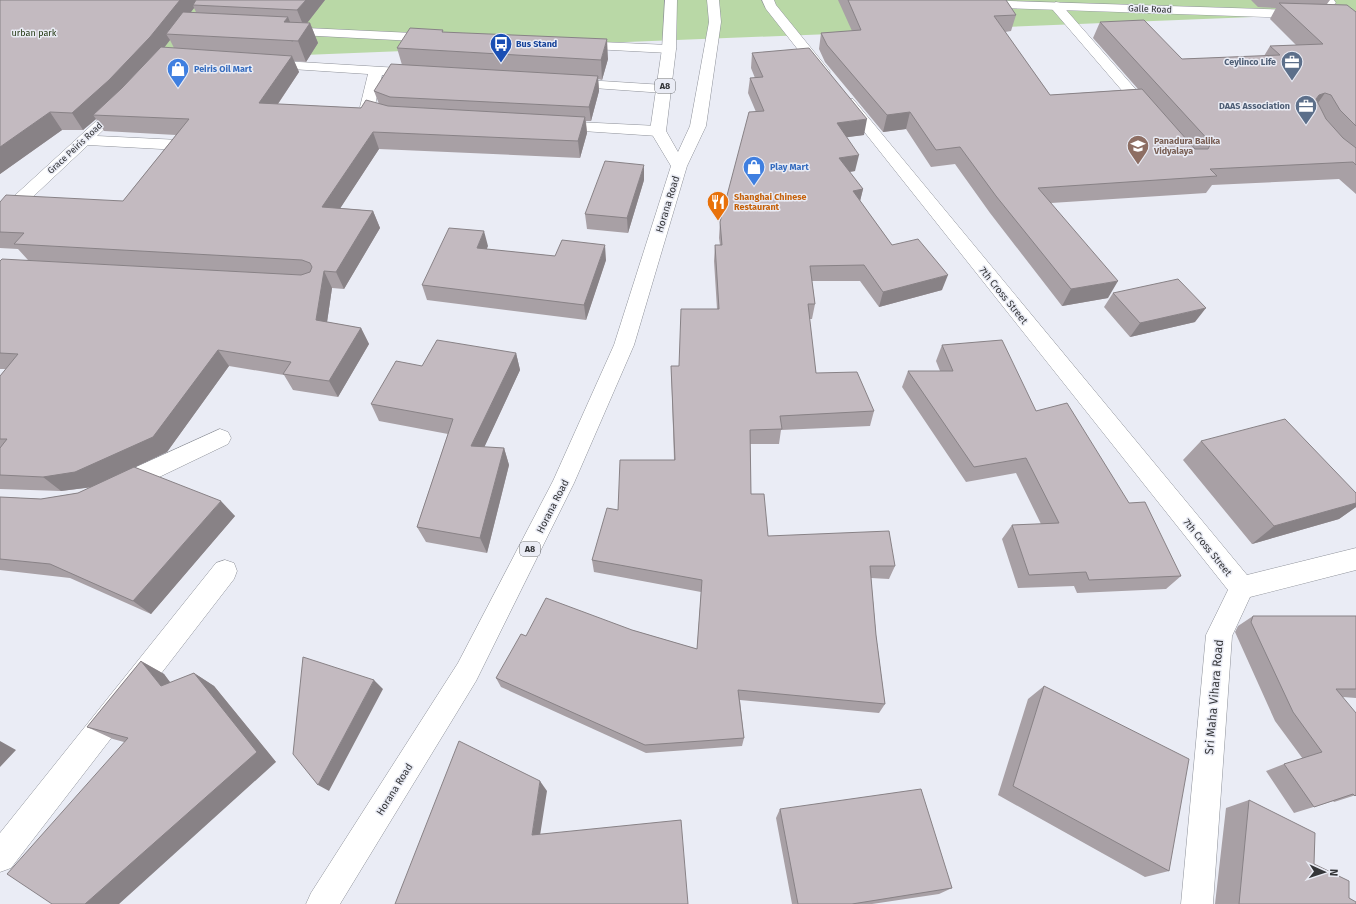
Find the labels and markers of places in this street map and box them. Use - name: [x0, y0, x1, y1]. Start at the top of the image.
- bus stop icon: Bus Stand: [488, 31, 514, 64]
- place label: Bus Stand: [516, 39, 557, 49]
- office icon: Ceylinco Life: [1279, 49, 1305, 82]
- shop icon: Peiris Oil Mart: [165, 56, 191, 89]
- place label: Ceylinco Life: [1224, 57, 1276, 67]
- place label: Peiris Oil Mart: [194, 64, 252, 74]
- office icon: DAAS Association: [1293, 93, 1319, 126]
- place label: DAAS Association: [1219, 101, 1290, 111]
- school or university icon: Panadura Balika Vidyalaya: [1125, 133, 1151, 166]
- place label: Panadura Balika Vidyalaya: [1153, 136, 1220, 156]
- shop icon: Play Mart: [741, 154, 767, 187]
- place label: Play Mart: [770, 162, 809, 172]
- restaurant icon: Shanghai Chinese Restaurant: [705, 189, 731, 222]
- place label: Shanghai Chinese Restaurant: [734, 192, 807, 212]

